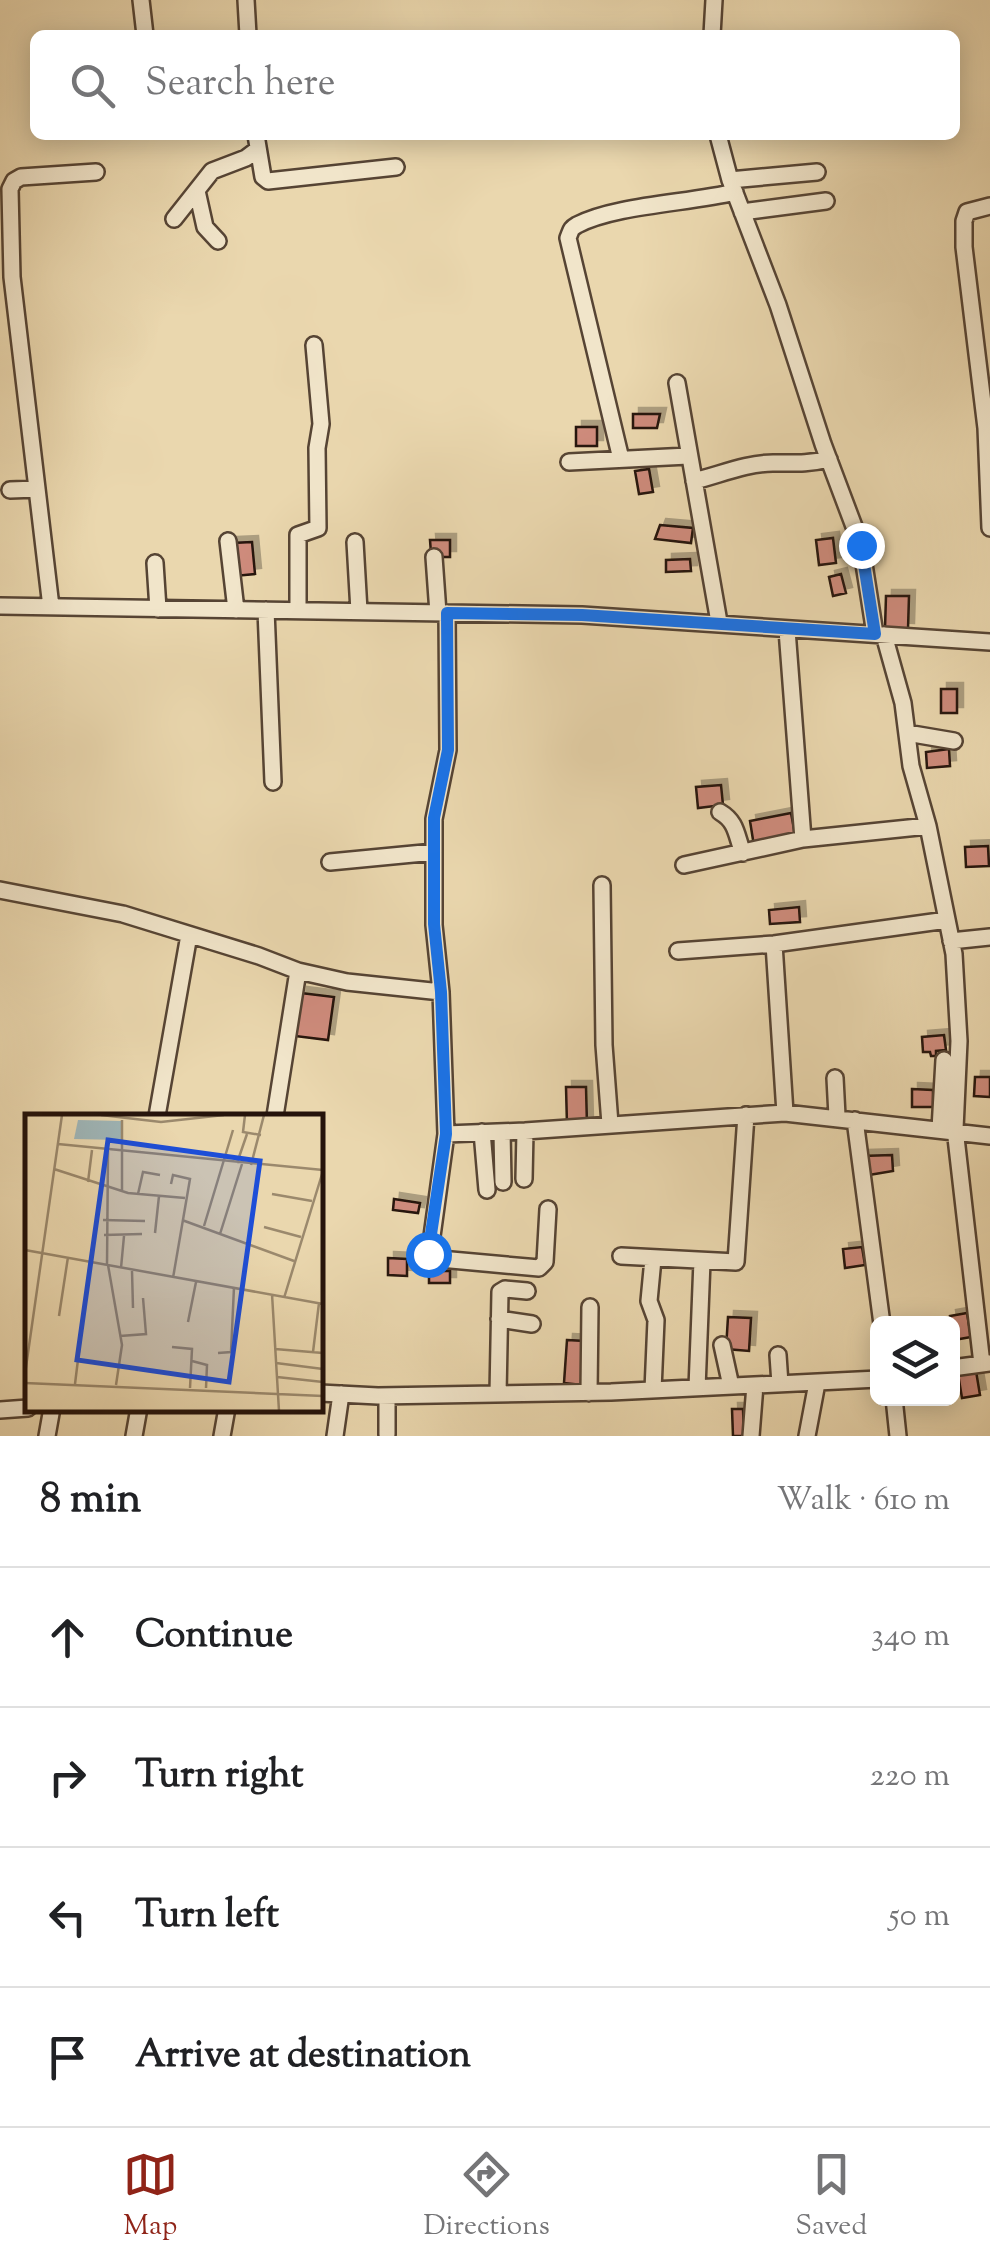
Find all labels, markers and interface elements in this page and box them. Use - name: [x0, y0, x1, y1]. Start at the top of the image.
- search box: [30, 30, 960, 140]
- icon: search: [65, 58, 120, 113]
- text: Search here: [145, 58, 336, 112]
- route end: [839, 523, 885, 569]
- inset map: [25, 1114, 322, 1411]
- route start: [406, 1232, 452, 1278]
- map controls: [870, 1316, 960, 1406]
- button: layers: [870, 1316, 960, 1406]
- text: 8 min: [40, 1471, 141, 1531]
- text: Walk · 610 m: [777, 1478, 950, 1524]
- icon: ahead: [40, 1610, 95, 1665]
- text: Continue: [135, 1610, 293, 1664]
- text: 340 m: [871, 1614, 950, 1660]
- icon: right: [40, 1750, 95, 1805]
- text: Turn right: [135, 1750, 303, 1804]
- text: 220 m: [870, 1754, 950, 1800]
- icon: left: [40, 1890, 95, 1945]
- text: Turn left: [135, 1890, 279, 1944]
- text: 50 m: [889, 1894, 950, 1940]
- icon: arrive: [40, 2030, 95, 2085]
- text: Arrive at destination: [135, 2030, 471, 2084]
- tab: Map: [123, 2147, 178, 2247]
- tab: Directions: [423, 2147, 550, 2247]
- tab: Saved: [795, 2147, 867, 2247]

